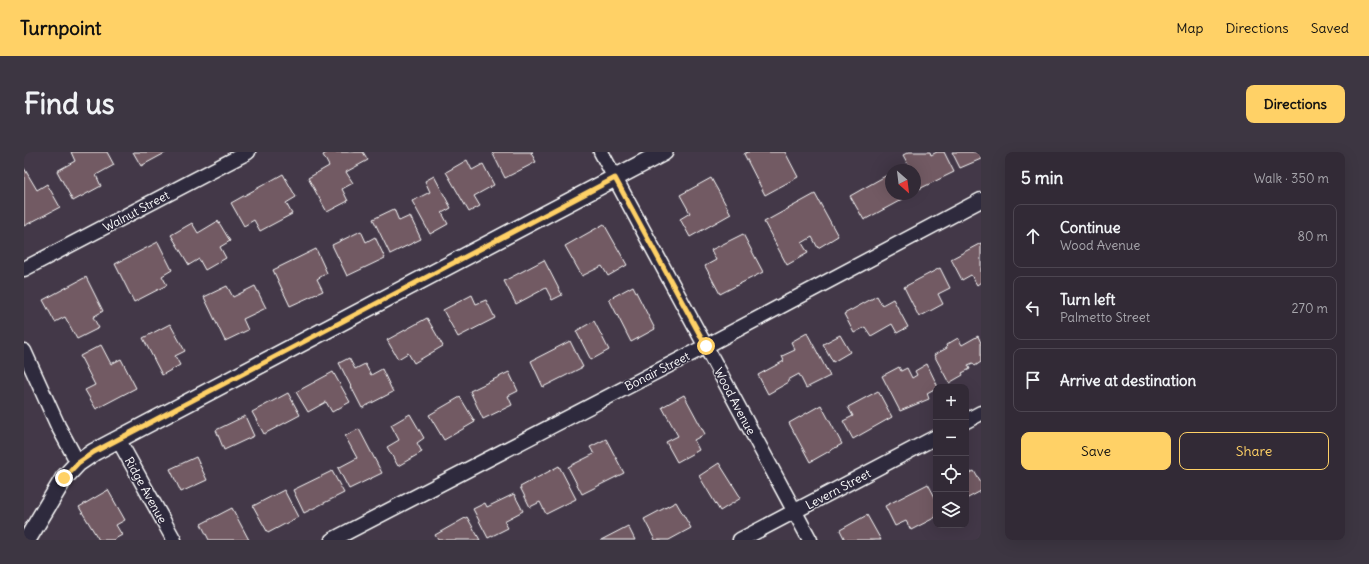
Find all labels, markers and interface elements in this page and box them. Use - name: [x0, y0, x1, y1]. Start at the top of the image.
- text: Turnpoint: [20, 16, 101, 40]
- text: Map: [1176, 19, 1203, 37]
- text: Directions: [1225, 19, 1289, 37]
- text: Saved: [1311, 19, 1349, 37]
- button: Directions: [1246, 85, 1345, 123]
- text: Find us: [24, 86, 115, 122]
- north arrow: [885, 164, 921, 200]
- text: 5 min: [1021, 167, 1063, 189]
- text: Walk · 350 m: [1254, 170, 1329, 187]
- street label: Walnut Street: [100, 187, 172, 235]
- text: Continue: [1060, 218, 1121, 237]
- icon: ahead: [1022, 225, 1044, 247]
- text: 80 m: [1297, 228, 1328, 245]
- text: Wood Avenue: [1060, 237, 1140, 254]
- text: Turn left: [1060, 290, 1115, 309]
- icon: left: [1022, 297, 1044, 319]
- text: 270 m: [1291, 300, 1328, 317]
- text: Palmetto Street: [1060, 309, 1150, 326]
- route start: [697, 337, 715, 355]
- street label: Bonair Street: [622, 348, 692, 394]
- street label: Wood Avenue: [711, 365, 759, 437]
- icon: arrive: [1022, 369, 1044, 391]
- text: Arrive at destination: [1060, 371, 1196, 390]
- map controls: [933, 384, 969, 528]
- button: +: [933, 384, 969, 420]
- button: −: [933, 420, 969, 456]
- button: Save: [1021, 432, 1171, 470]
- button: Share: [1179, 432, 1329, 470]
- street label: Ridge Avenue: [122, 454, 170, 526]
- button: locate: [933, 456, 969, 492]
- street label: Levern Street: [803, 466, 873, 512]
- route end: [55, 469, 73, 487]
- button: layers: [933, 492, 969, 528]

